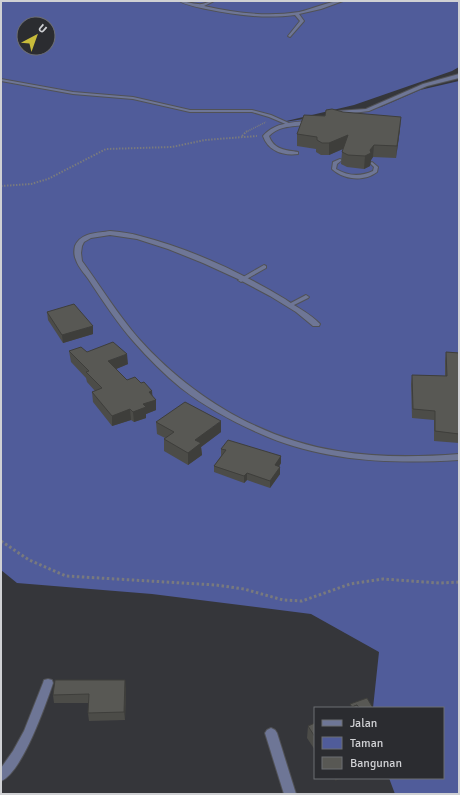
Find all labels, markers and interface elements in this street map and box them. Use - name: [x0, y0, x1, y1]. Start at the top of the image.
- north arrow: [16, 16, 56, 56]
- text: U: [35, 21, 49, 36]
- legend: [314, 707, 444, 779]
- text: Jalan: [350, 716, 377, 731]
- text: Taman: [350, 736, 383, 751]
- text: Bangunan: [350, 756, 402, 771]

